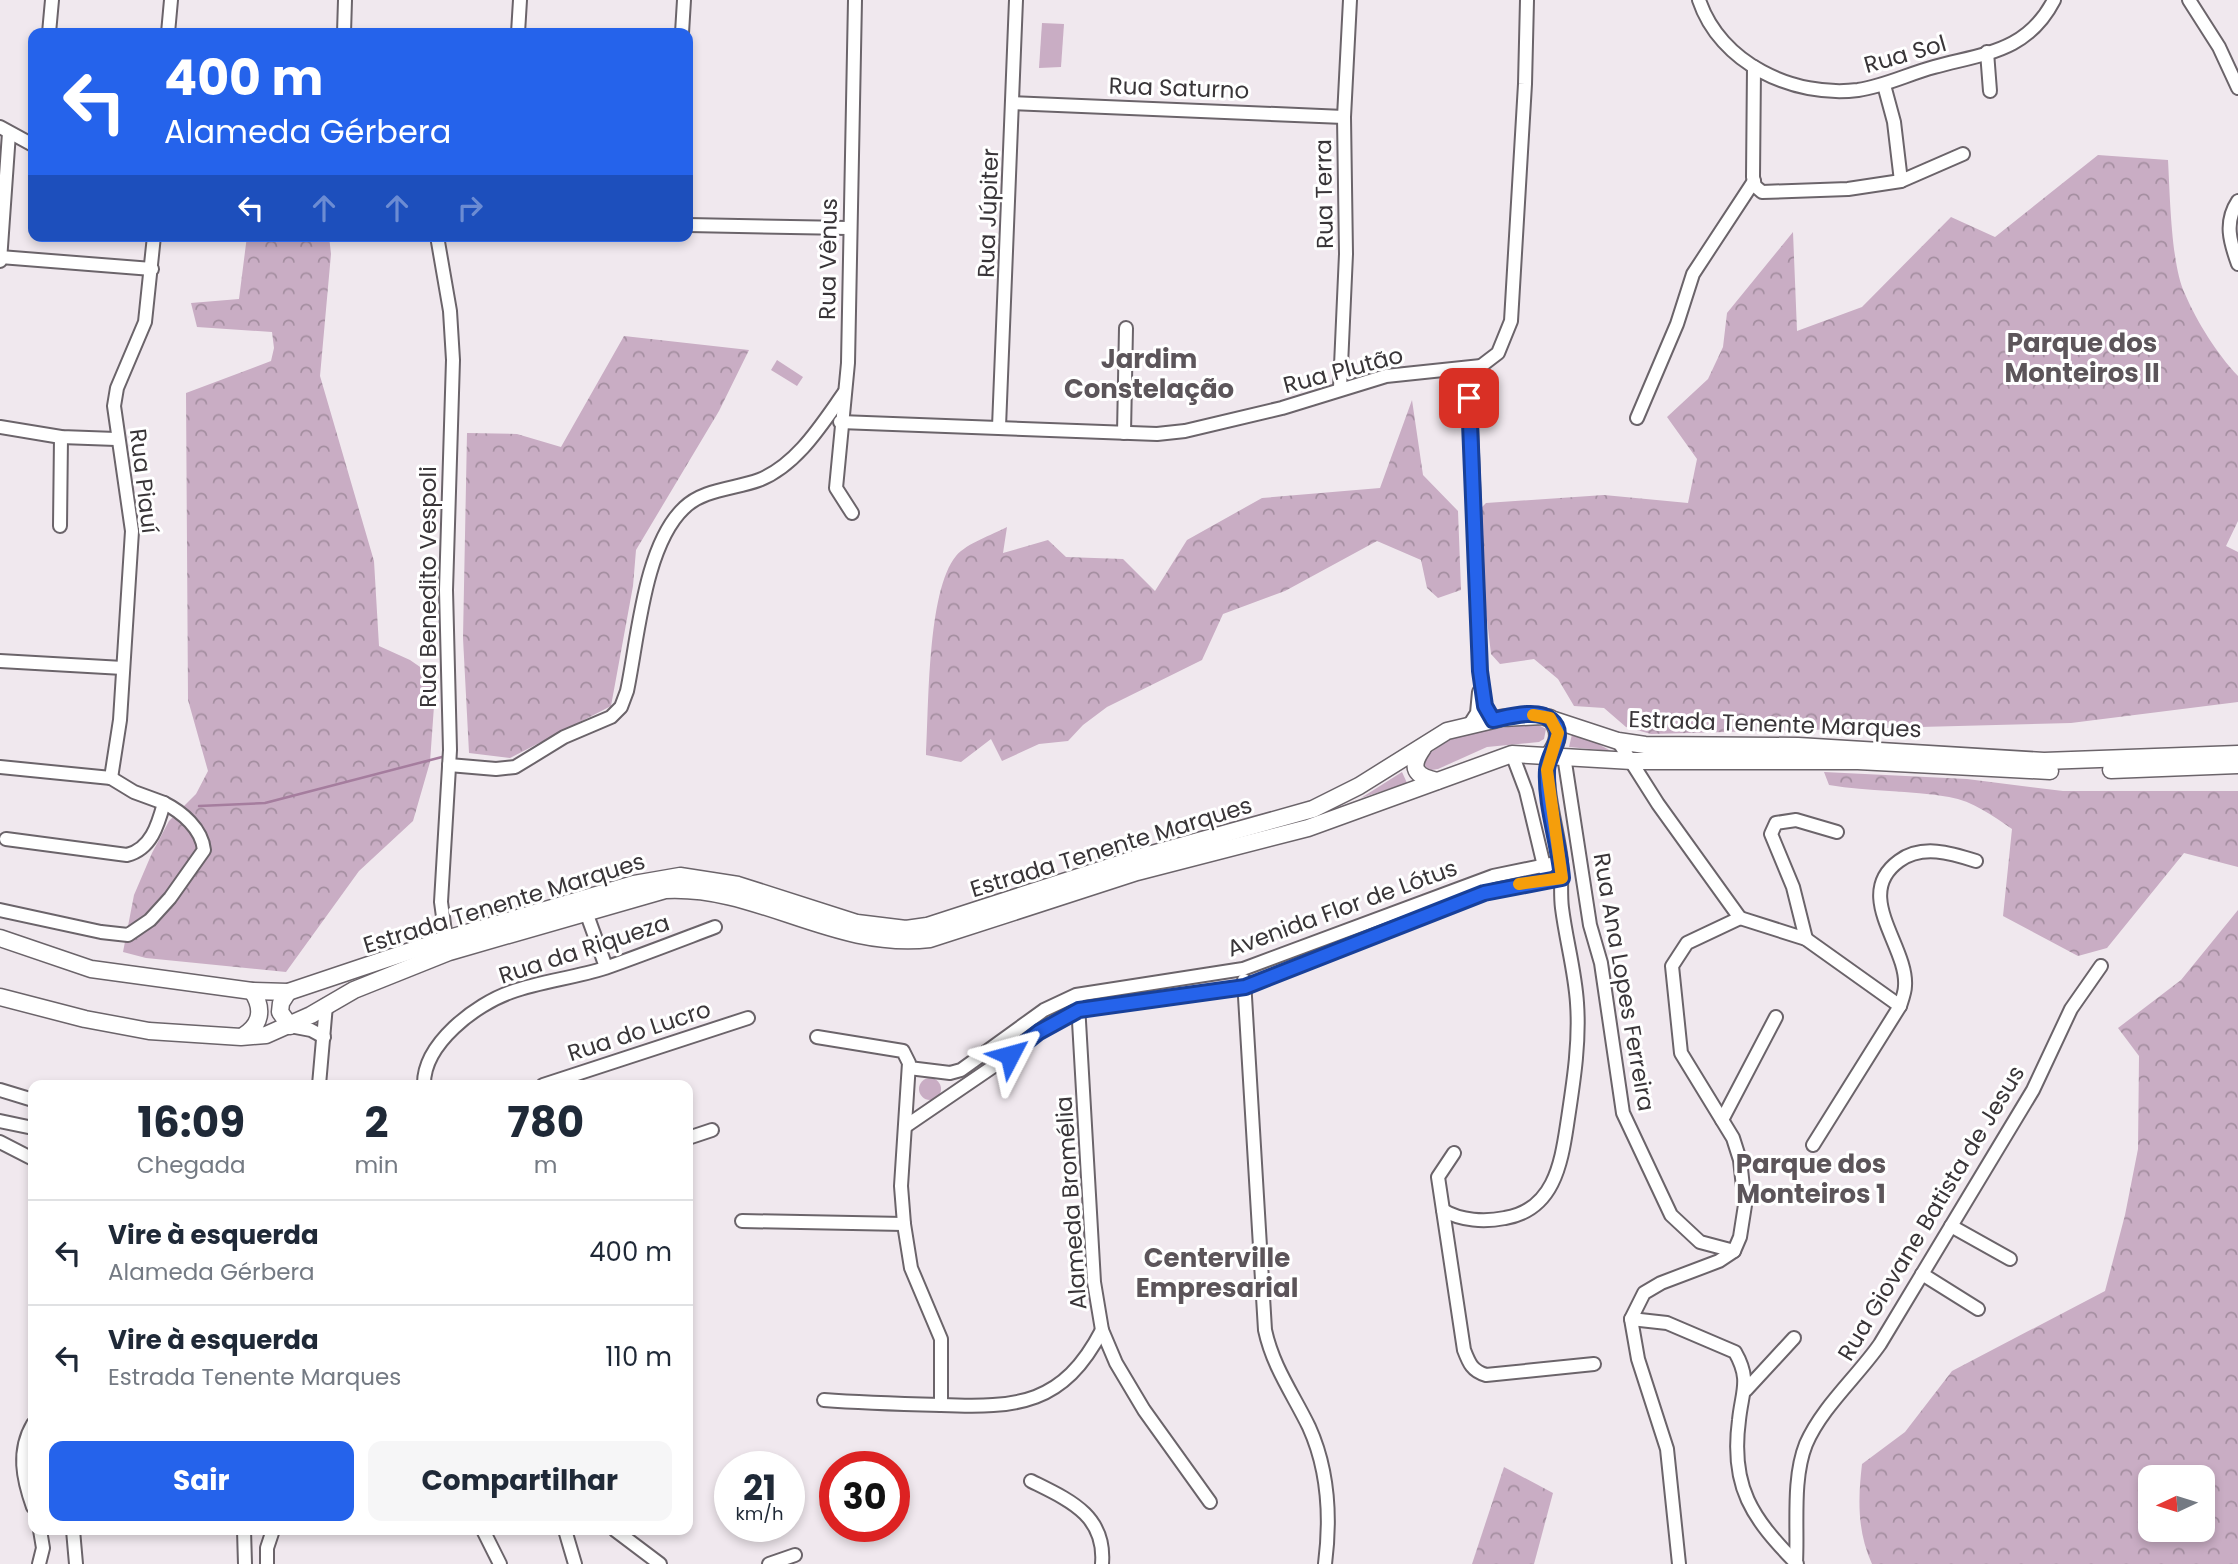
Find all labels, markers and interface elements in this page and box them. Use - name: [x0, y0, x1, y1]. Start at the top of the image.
- street label: Rua Sol: [1860, 27, 1950, 81]
- text: 400 m: [164, 44, 323, 112]
- icon: left: [49, 56, 140, 147]
- street label: Rua Saturno: [1108, 70, 1250, 106]
- text: Alameda Gérbera: [164, 109, 451, 154]
- street label: Rua Terra: [1307, 139, 1341, 249]
- street label: Rua Júpiter: [970, 148, 1006, 278]
- icon: left: [232, 189, 270, 227]
- icon: ahead: [305, 189, 343, 227]
- icon: ahead: [378, 189, 416, 227]
- icon: right: [451, 189, 489, 227]
- street label: Rua Vênus: [811, 198, 845, 320]
- district label: Parque dos Monteiros II: [2004, 325, 2160, 391]
- street label: Rua Plutão: [1280, 339, 1406, 401]
- district label: Jardim Constelação: [1064, 341, 1234, 407]
- pin: [1439, 368, 1499, 428]
- icon: arrive: [1450, 379, 1488, 417]
- street label: Rua Piauí: [122, 427, 166, 536]
- street label: Rua Benedito Vespoli: [412, 466, 444, 708]
- street label: Estrada Tenente Marques: [1628, 703, 1922, 745]
- street label: Estrada Tenente Marques: [966, 789, 1256, 905]
- street label: Estrada Tenente Marques: [359, 845, 649, 961]
- street label: Rua Ana Lopes Ferreira: [1585, 850, 1663, 1114]
- street label: Avenida Flor de Lótus: [1223, 851, 1461, 965]
- street label: Rua da Riqueza: [494, 906, 674, 992]
- street label: Rua do Lucro: [563, 993, 715, 1069]
- position arrow: [973, 1018, 1047, 1092]
- street label: Rua Giovane Batista de Jesus: [1830, 1059, 2032, 1367]
- text: 16:09: [137, 1093, 245, 1152]
- text: 2: [364, 1093, 388, 1152]
- text: 780: [507, 1093, 584, 1152]
- street label: Alameda Bromélia: [1048, 1095, 1094, 1311]
- district label: Parque dos Monteiros 1: [1736, 1146, 1886, 1212]
- text: Chegada: [137, 1149, 246, 1181]
- text: min: [354, 1149, 398, 1181]
- text: m: [534, 1149, 558, 1181]
- text: Vire à esquerda: [108, 1217, 319, 1253]
- icon: left: [49, 1234, 87, 1272]
- text: 400 m: [589, 1234, 672, 1270]
- district label: Centerville Empresarial: [1136, 1240, 1298, 1306]
- text: Alameda Gérbera: [108, 1256, 315, 1288]
- text: Vire à esquerda: [108, 1322, 319, 1358]
- icon: left: [49, 1339, 87, 1377]
- text: 110 m: [605, 1339, 672, 1375]
- text: Estrada Tenente Marques: [108, 1361, 401, 1393]
- button: Sair: [49, 1441, 354, 1521]
- button: Compartilhar: [368, 1441, 672, 1521]
- speed limit sign: 30: [819, 1451, 910, 1542]
- text: 21: [743, 1463, 776, 1512]
- north arrow: [2138, 1465, 2216, 1542]
- map controls: [2138, 1465, 2215, 1542]
- text: km/h: [736, 1501, 783, 1526]

